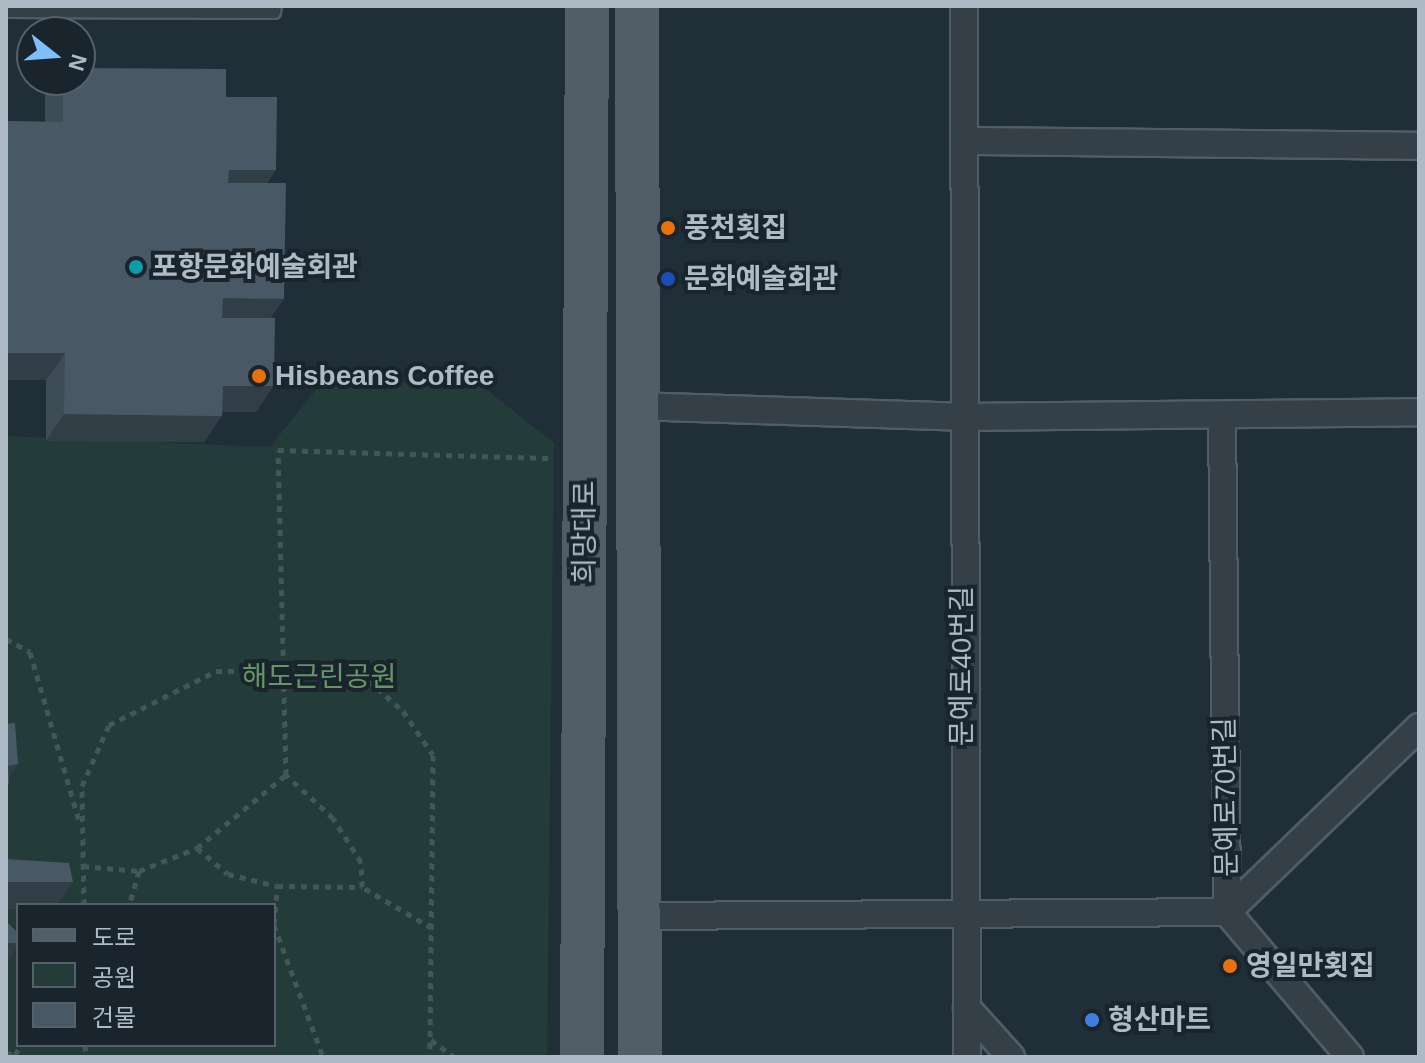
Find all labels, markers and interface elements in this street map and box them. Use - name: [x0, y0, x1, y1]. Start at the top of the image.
- north arrow: [16, 16, 96, 96]
- text: N: [63, 51, 92, 74]
- place label: 풍천횟집: [684, 211, 787, 245]
- marker: 풍천횟집: [659, 219, 677, 237]
- place label: 포항문화예술회관: [152, 250, 358, 284]
- marker: 포항문화예술회관: [127, 258, 145, 276]
- place label: 문화예술회관: [684, 262, 839, 296]
- marker: 문화예술회관: [659, 270, 677, 288]
- place label: Hisbeans Coffee: [275, 359, 494, 393]
- marker: Hisbeans Coffee: [250, 367, 268, 385]
- street label: 희망대로: [568, 480, 602, 584]
- street label: 문예로40번길: [945, 586, 979, 746]
- park label: 해도근린공원: [242, 660, 396, 694]
- street label: 문예로70번길: [1208, 717, 1244, 877]
- legend: [16, 903, 276, 1047]
- text: 도로: [92, 924, 136, 951]
- place label: 영일만횟집: [1246, 949, 1375, 983]
- marker: 영일만횟집: [1221, 957, 1239, 975]
- text: 공원: [92, 964, 136, 991]
- place label: 형산마트: [1108, 1003, 1211, 1037]
- text: 건물: [92, 1004, 136, 1031]
- marker: 형산마트: [1083, 1011, 1101, 1029]

